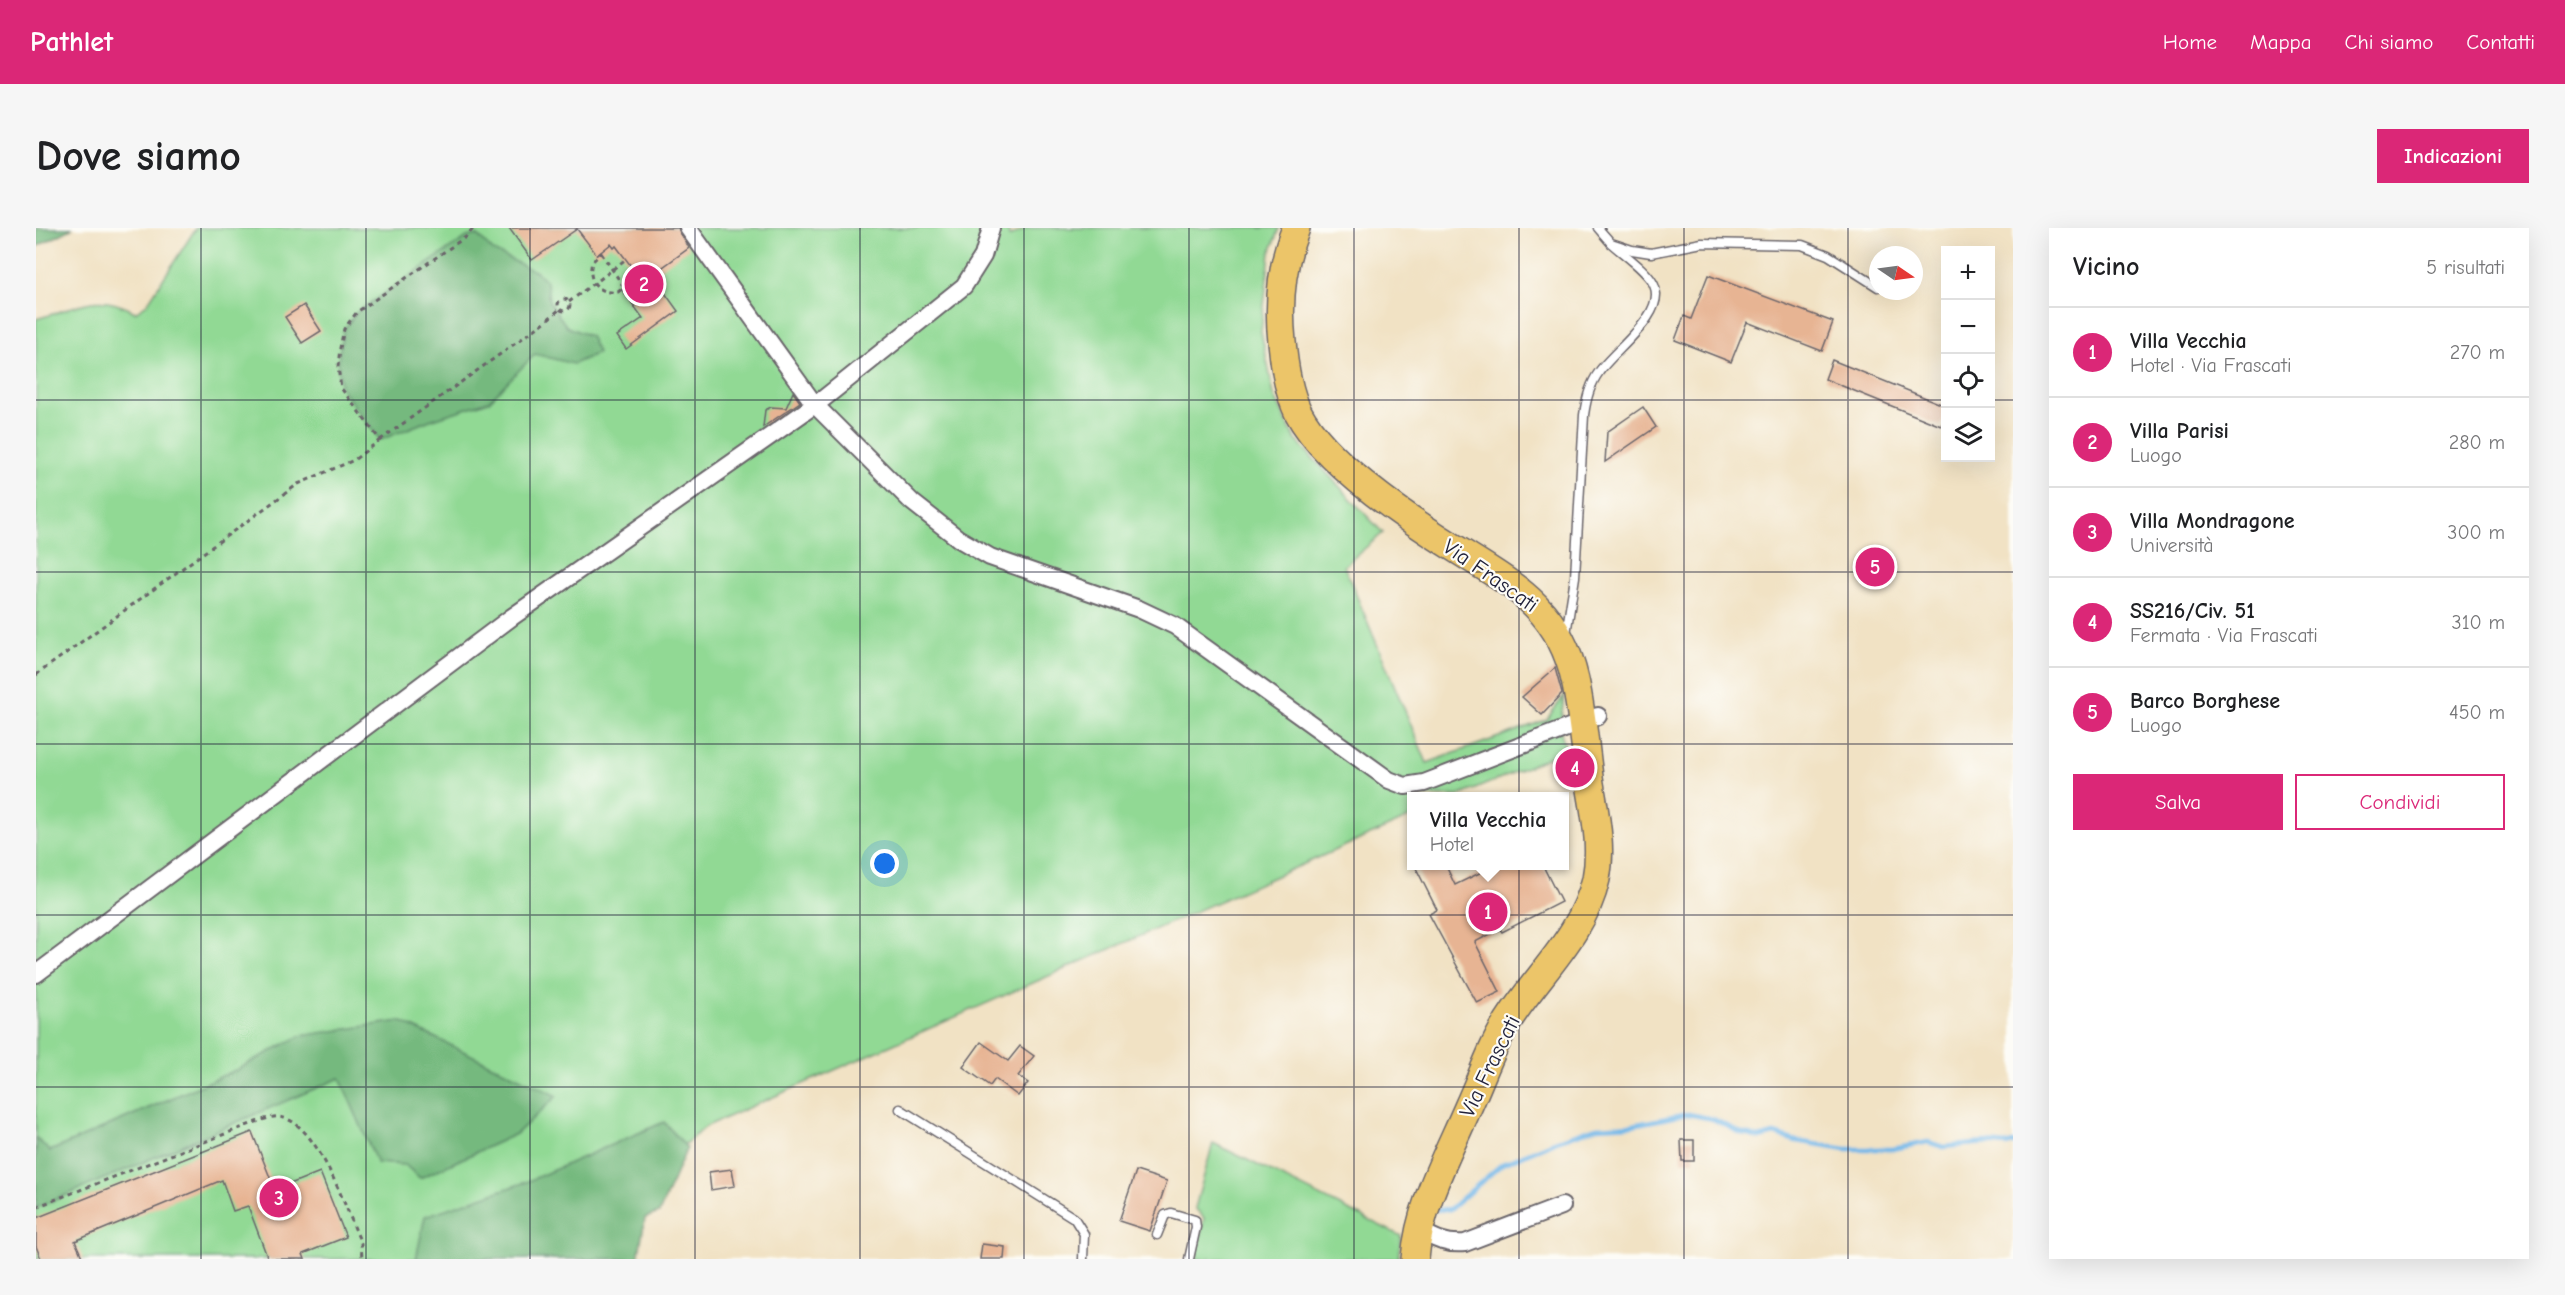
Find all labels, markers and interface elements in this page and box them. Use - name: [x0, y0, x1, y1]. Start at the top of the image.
- text: Pathlet: [30, 26, 113, 58]
- text: Home: [2163, 30, 2217, 54]
- text: Mappa: [2250, 30, 2312, 54]
- text: Chi siamo: [2345, 30, 2433, 54]
- text: Contatti: [2466, 30, 2535, 54]
- button: Indicazioni: [2377, 129, 2529, 183]
- text: Dove siamo: [36, 132, 241, 181]
- north arrow: [1869, 246, 1923, 300]
- map controls: [1941, 246, 1995, 462]
- button: +: [1941, 246, 1995, 300]
- text: Vicino: [2073, 252, 2139, 282]
- text: 5 risultati: [2426, 256, 2505, 279]
- pin: 2: [624, 262, 664, 306]
- button: −: [1941, 300, 1995, 354]
- text: Villa Vecchia: [2130, 328, 2247, 354]
- text: 1: [2089, 341, 2096, 364]
- text: 270 m: [2450, 341, 2505, 364]
- button: locate: [1941, 354, 1995, 408]
- text: Hotel · Via Frascati: [2130, 354, 2291, 377]
- button: layers: [1941, 408, 1995, 462]
- text: Villa Parisi: [2130, 418, 2229, 444]
- text: 2: [2088, 431, 2097, 454]
- text: 280 m: [2449, 431, 2505, 454]
- text: Luogo: [2130, 444, 2182, 467]
- text: Villa Mondragone: [2130, 508, 2295, 534]
- text: 3: [2088, 521, 2097, 544]
- text: 300 m: [2447, 521, 2505, 544]
- street label: Via Frascati: [1438, 534, 1543, 618]
- text: Università: [2130, 534, 2214, 557]
- pin: 5: [1856, 544, 1894, 590]
- text: SS216/Civ. 51: [2130, 598, 2255, 624]
- text: 4: [2088, 611, 2097, 634]
- text: 310 m: [2452, 611, 2505, 634]
- text: Fermata · Via Frascati: [2130, 624, 2318, 647]
- text: Barco Borghese: [2130, 688, 2280, 714]
- text: 5: [2087, 701, 2098, 724]
- text: 450 m: [2449, 701, 2505, 724]
- text: Luogo: [2130, 714, 2182, 737]
- pin: 4: [1556, 746, 1594, 790]
- button: Salva: [2073, 774, 2283, 830]
- button: Condividi: [2295, 774, 2505, 830]
- popup: [1407, 792, 1569, 870]
- text: Villa Vecchia: [1430, 807, 1546, 833]
- text: Hotel: [1430, 833, 1474, 856]
- your location: [870, 849, 899, 878]
- pin: 1: [1468, 890, 1508, 934]
- street label: Via Frascati: [1454, 1011, 1526, 1122]
- pin: 3: [260, 1176, 298, 1220]

